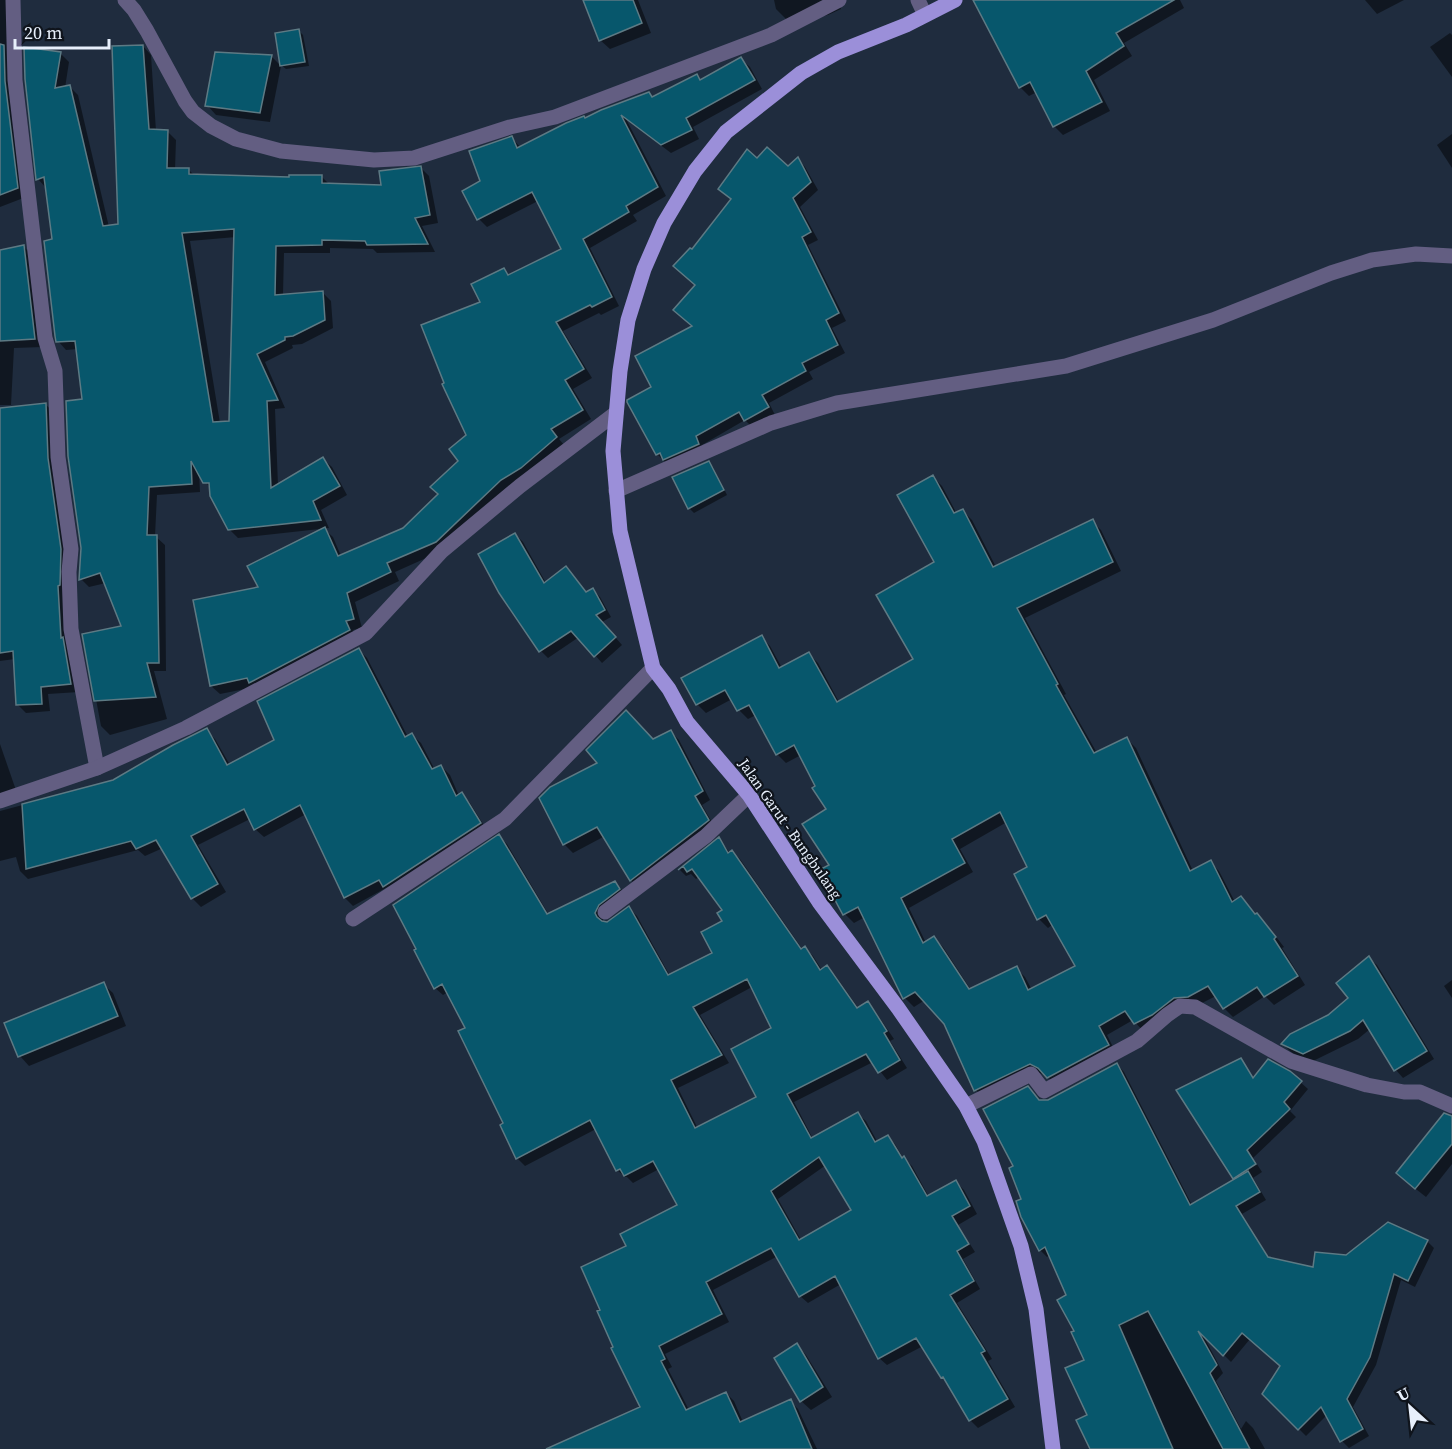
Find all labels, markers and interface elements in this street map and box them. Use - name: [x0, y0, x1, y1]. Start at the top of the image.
- scale bar: [15, 12, 110, 50]
- text: 20 m: [24, 20, 62, 45]
- street label: Jalan Garut - Bungbulang: [733, 753, 847, 903]
- north arrow: [1380, 1377, 1440, 1437]
- text: U: [1393, 1381, 1414, 1406]

